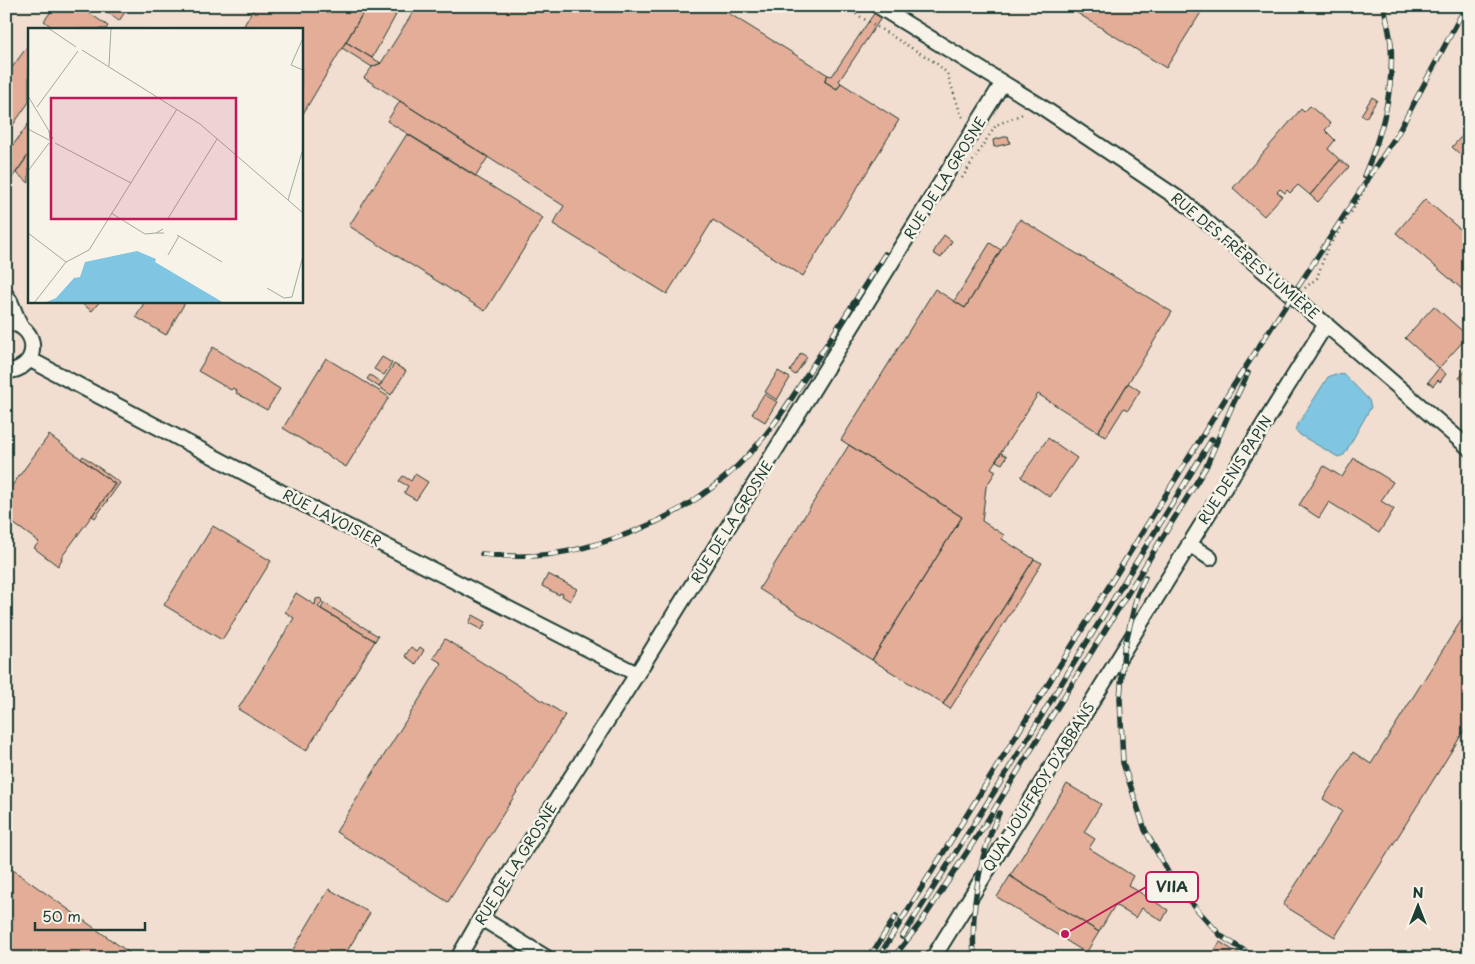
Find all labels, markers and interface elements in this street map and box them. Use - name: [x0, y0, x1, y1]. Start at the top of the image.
- inset map: [28, 28, 302, 302]
- street label: RUE DE LA GROSNE: [898, 112, 991, 243]
- street label: RUE DES FRÈRES LUMIÈRE: [1167, 187, 1324, 324]
- street label: RUE DENIS PAPIN: [1193, 411, 1277, 528]
- street label: RUE DE LA GROSNE: [685, 456, 778, 587]
- street label: RUE LAVOISIER: [279, 484, 385, 551]
- street label: QUAI JOUFFROY D'ABBANS: [978, 698, 1100, 876]
- street label: RUE DE LA GROSNE: [469, 798, 562, 929]
- callout: VIIA: [1146, 872, 1198, 902]
- text: VIIA: [1156, 874, 1188, 897]
- north arrow: [1392, 882, 1442, 932]
- text: N: [1412, 882, 1424, 903]
- scale bar: [35, 899, 145, 931]
- text: 50 m: [42, 904, 81, 927]

